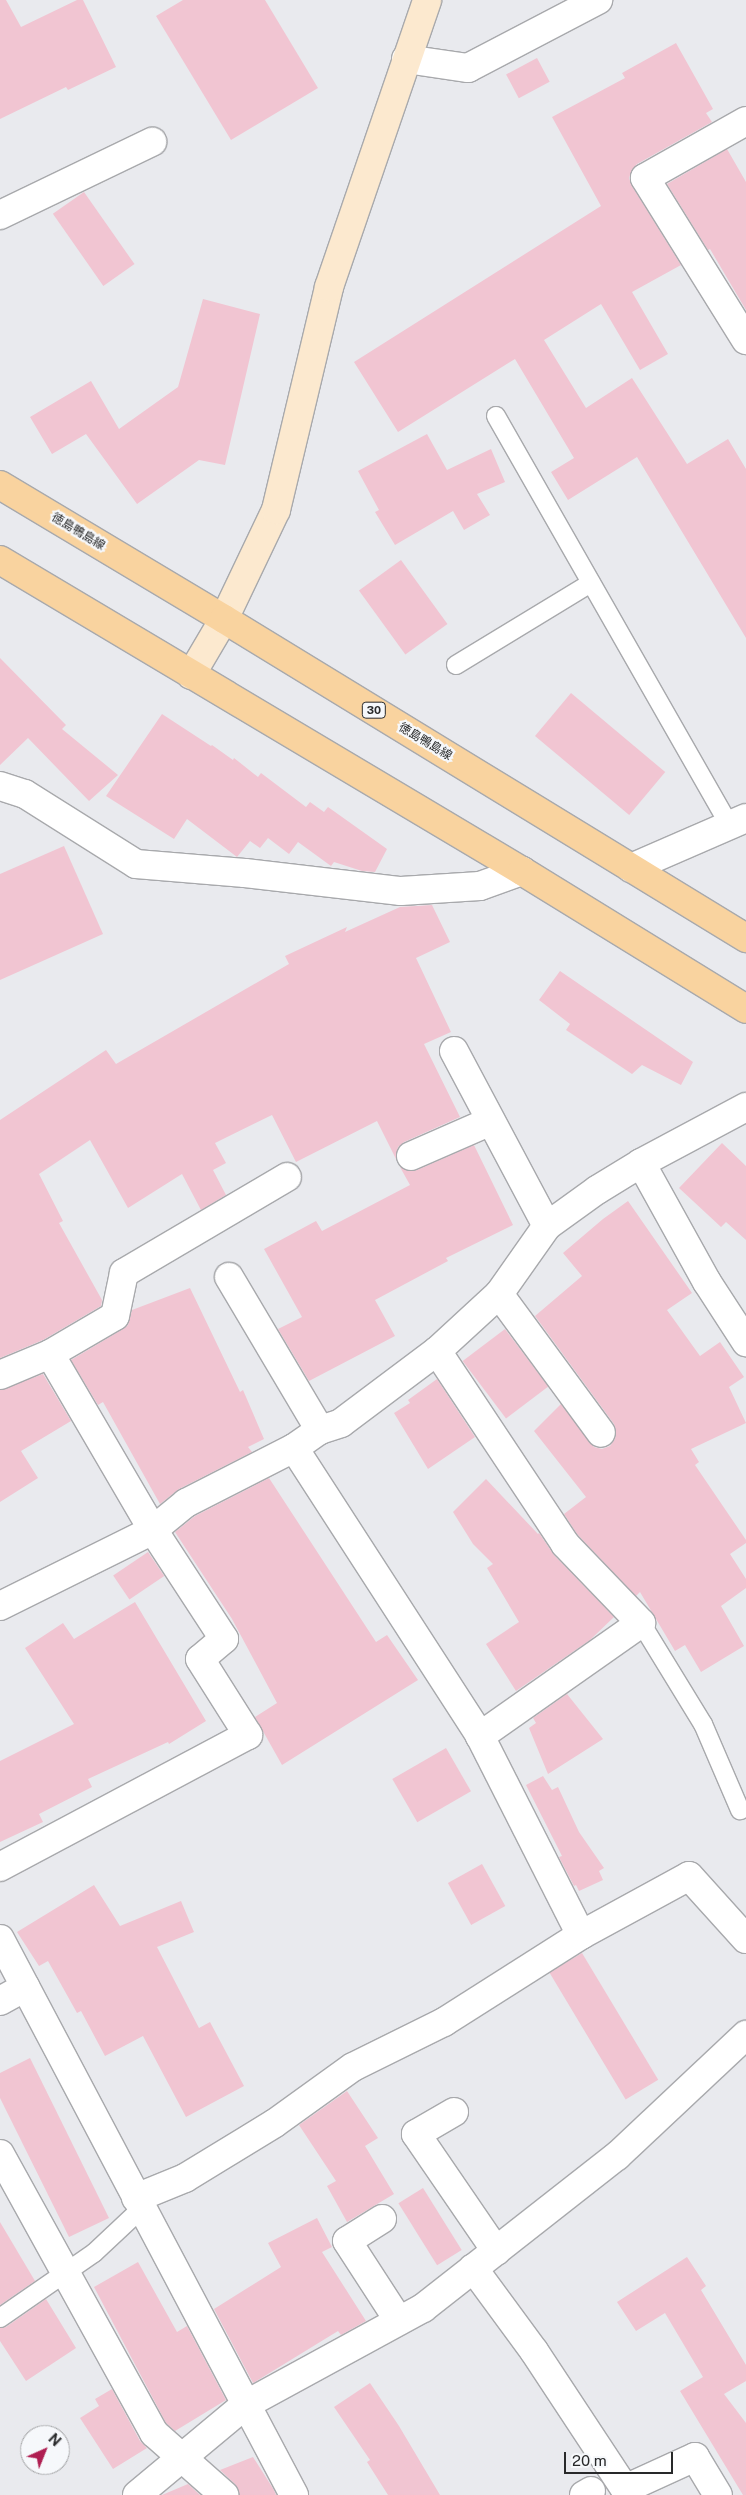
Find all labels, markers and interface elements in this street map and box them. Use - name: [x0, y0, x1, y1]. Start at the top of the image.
- street label: 徳島鴨島線: [49, 510, 107, 554]
- road number: 30: [362, 702, 386, 718]
- street label: 徳島鴨島線: [396, 720, 454, 764]
- north arrow: [20, 2425, 70, 2475]
- text: N: [45, 2430, 64, 2449]
- scale bar: [566, 2442, 675, 2474]
- text: 20 m: [572, 2452, 607, 2469]

